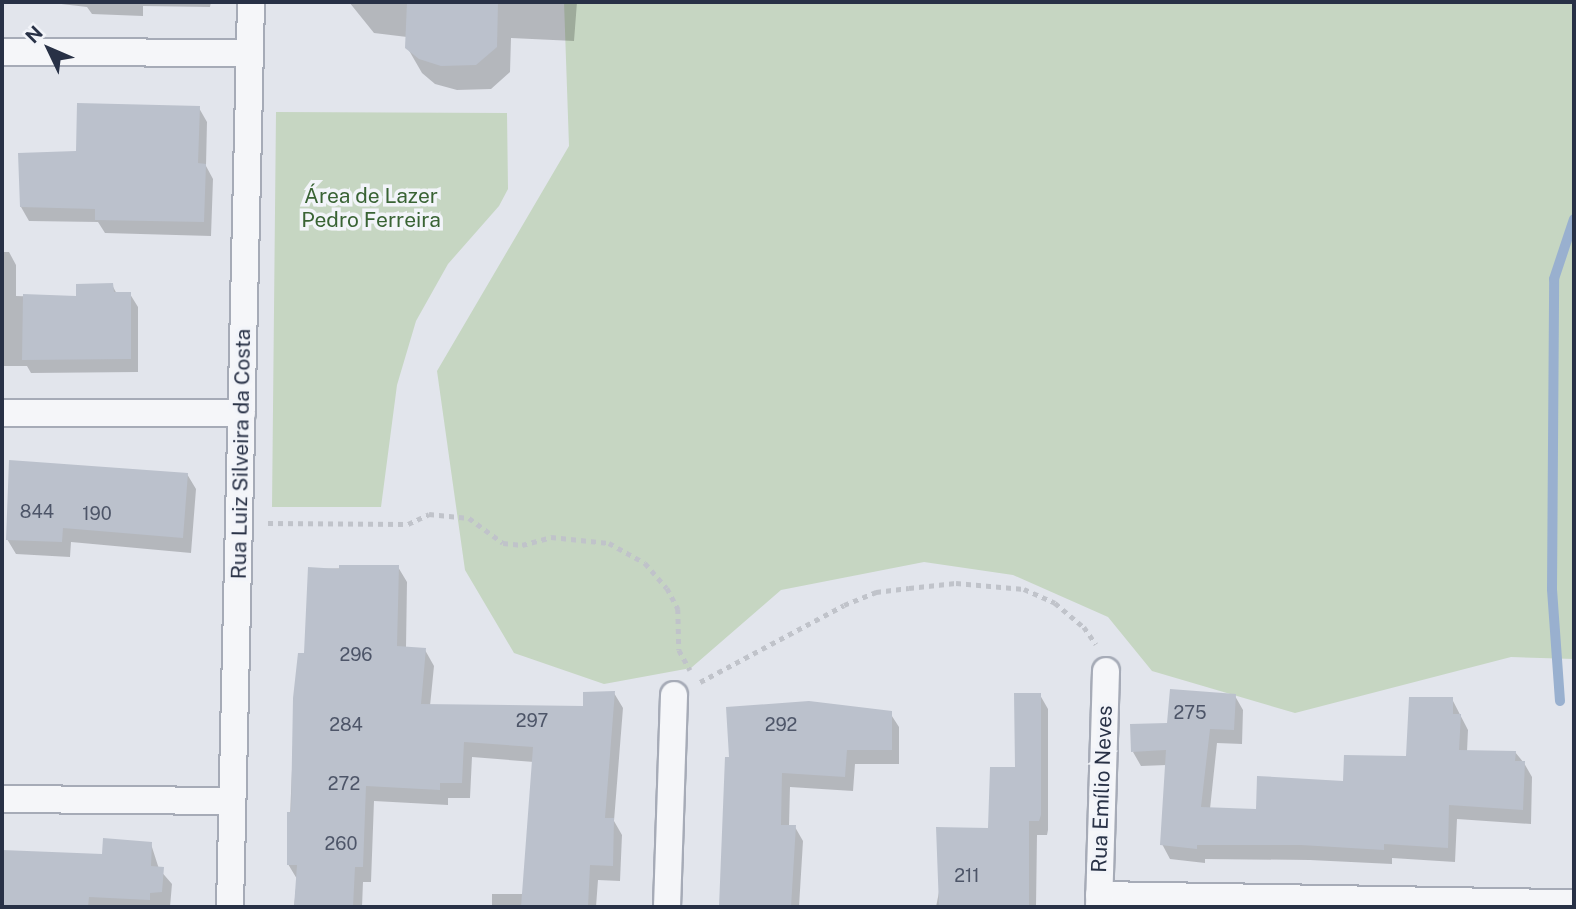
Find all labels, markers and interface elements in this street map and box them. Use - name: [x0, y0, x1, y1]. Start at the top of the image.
- north arrow: [14, 14, 84, 84]
- text: N: [21, 21, 47, 47]
- park label: Área de Lazer Pedro Ferreira: [301, 183, 441, 233]
- street label: Rua Luiz Silveira da Costa: [226, 328, 256, 580]
- house number: 844: [20, 501, 54, 523]
- house number: 190: [82, 503, 112, 525]
- house number: 296: [339, 644, 373, 666]
- house number: 275: [1173, 702, 1207, 724]
- street label: Rua Emílio Neves: [1086, 705, 1118, 873]
- house number: 297: [516, 710, 548, 732]
- house number: 284: [329, 714, 363, 736]
- house number: 292: [765, 714, 797, 736]
- house number: 272: [328, 773, 360, 795]
- house number: 260: [325, 833, 357, 855]
- house number: 211: [954, 865, 980, 887]

